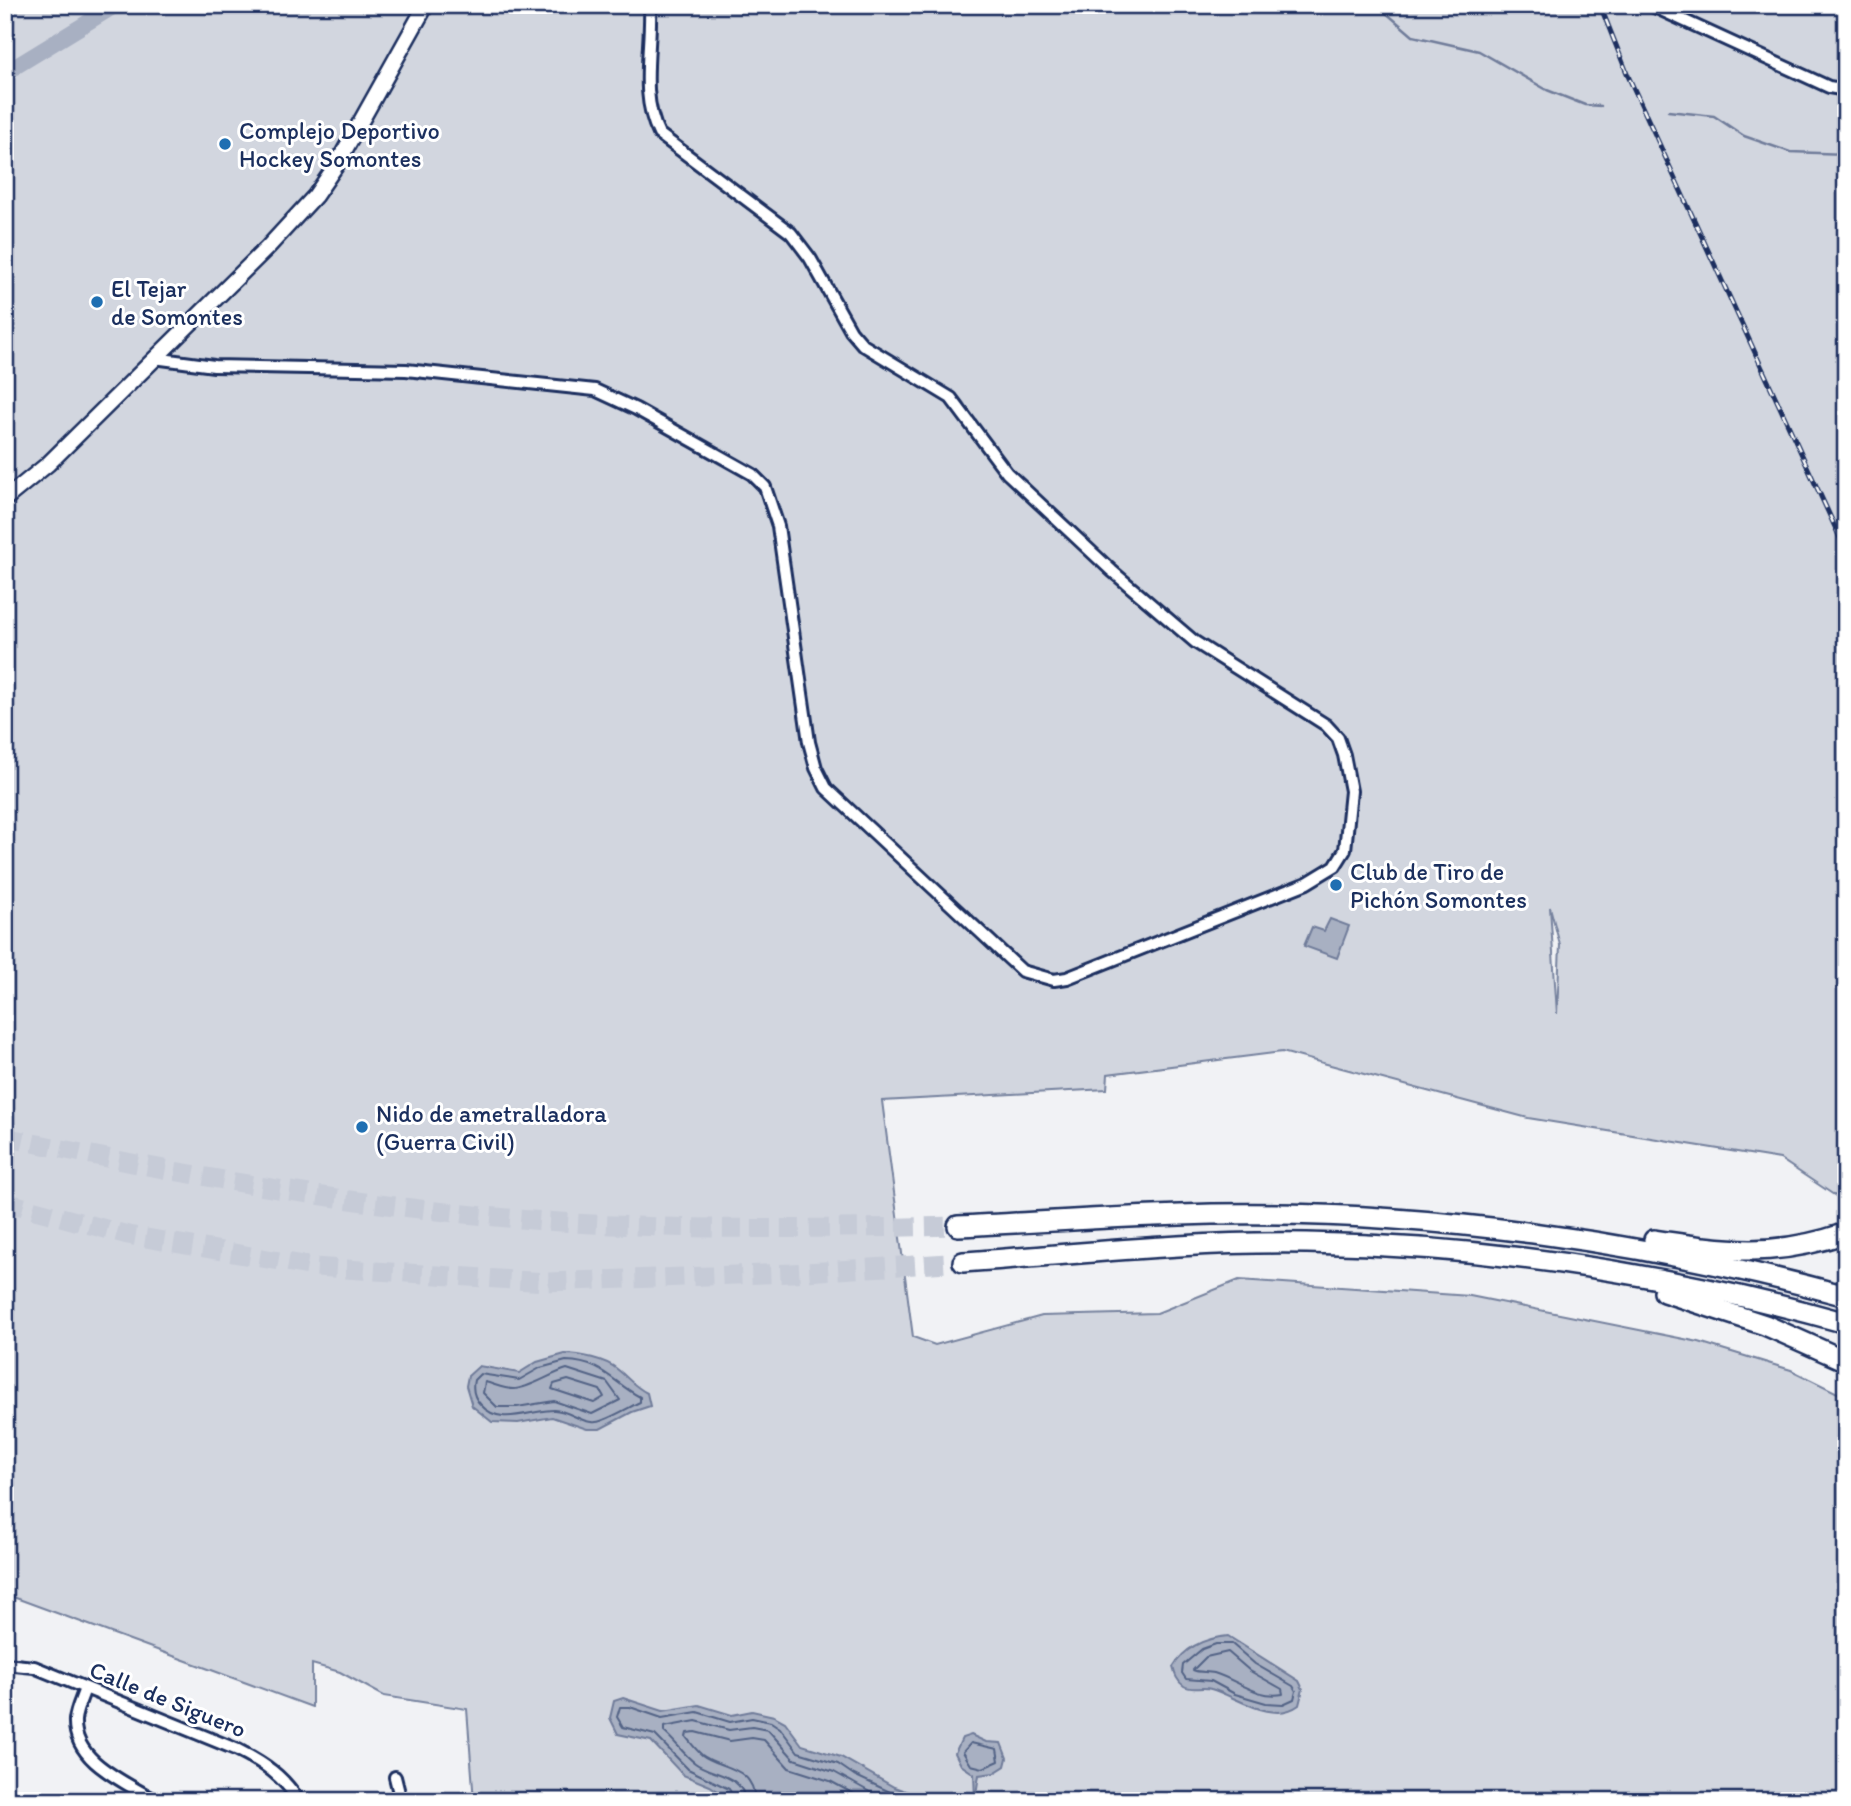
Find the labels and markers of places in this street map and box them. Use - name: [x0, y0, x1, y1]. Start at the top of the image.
- place label: Complejo Deportivo Hockey Somontes: [239, 116, 440, 173]
- marker: Complejo Deportivo Hockey Somontes: [217, 136, 233, 152]
- place label: El Tejar de Somontes: [111, 274, 243, 331]
- marker: El Tejar de Somontes: [89, 294, 105, 310]
- place label: Club de Tiro de Pichón Somontes: [1350, 857, 1527, 914]
- marker: Club de Tiro de Pichón Somontes: [1328, 877, 1344, 893]
- place label: Nido de ametralladora (Guerra Civil): [376, 1099, 607, 1156]
- marker: Nido de ametralladora (Guerra Civil): [354, 1119, 370, 1135]

